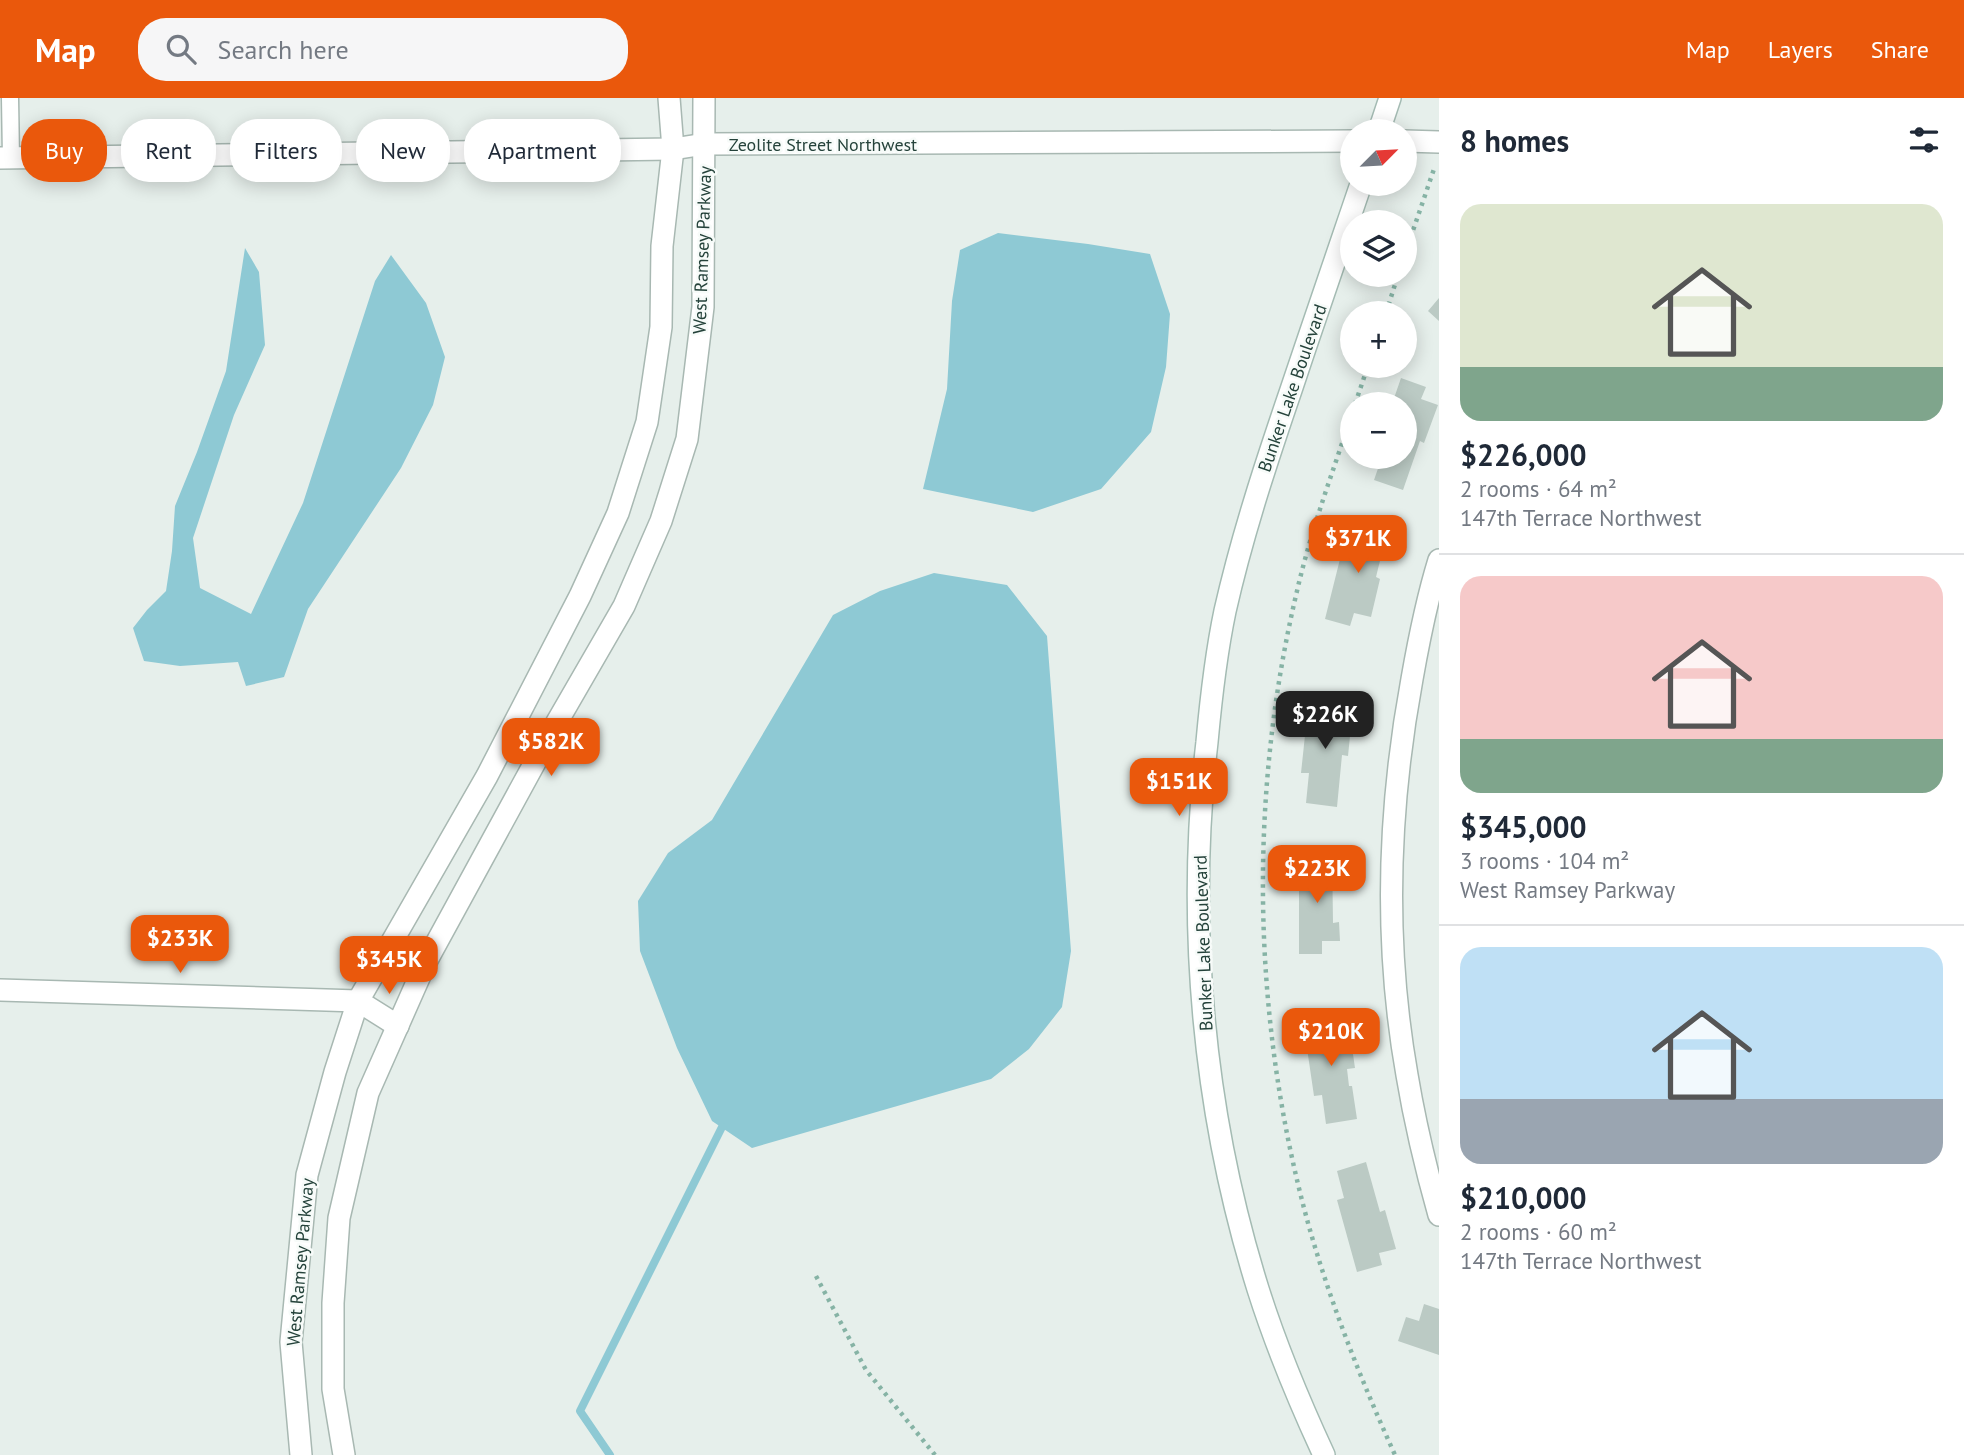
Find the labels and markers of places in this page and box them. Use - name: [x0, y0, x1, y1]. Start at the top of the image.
- pin: $371K: [1309, 516, 1407, 575]
- pin: $226K: [1276, 692, 1374, 751]
- pin: $582K: [502, 718, 600, 778]
- pin: $151K: [1130, 758, 1228, 818]
- pin: $223K: [1268, 846, 1366, 905]
- pin: $233K: [131, 916, 229, 975]
- pin: $345K: [340, 936, 438, 996]
- pin: $210K: [1282, 1009, 1380, 1068]

